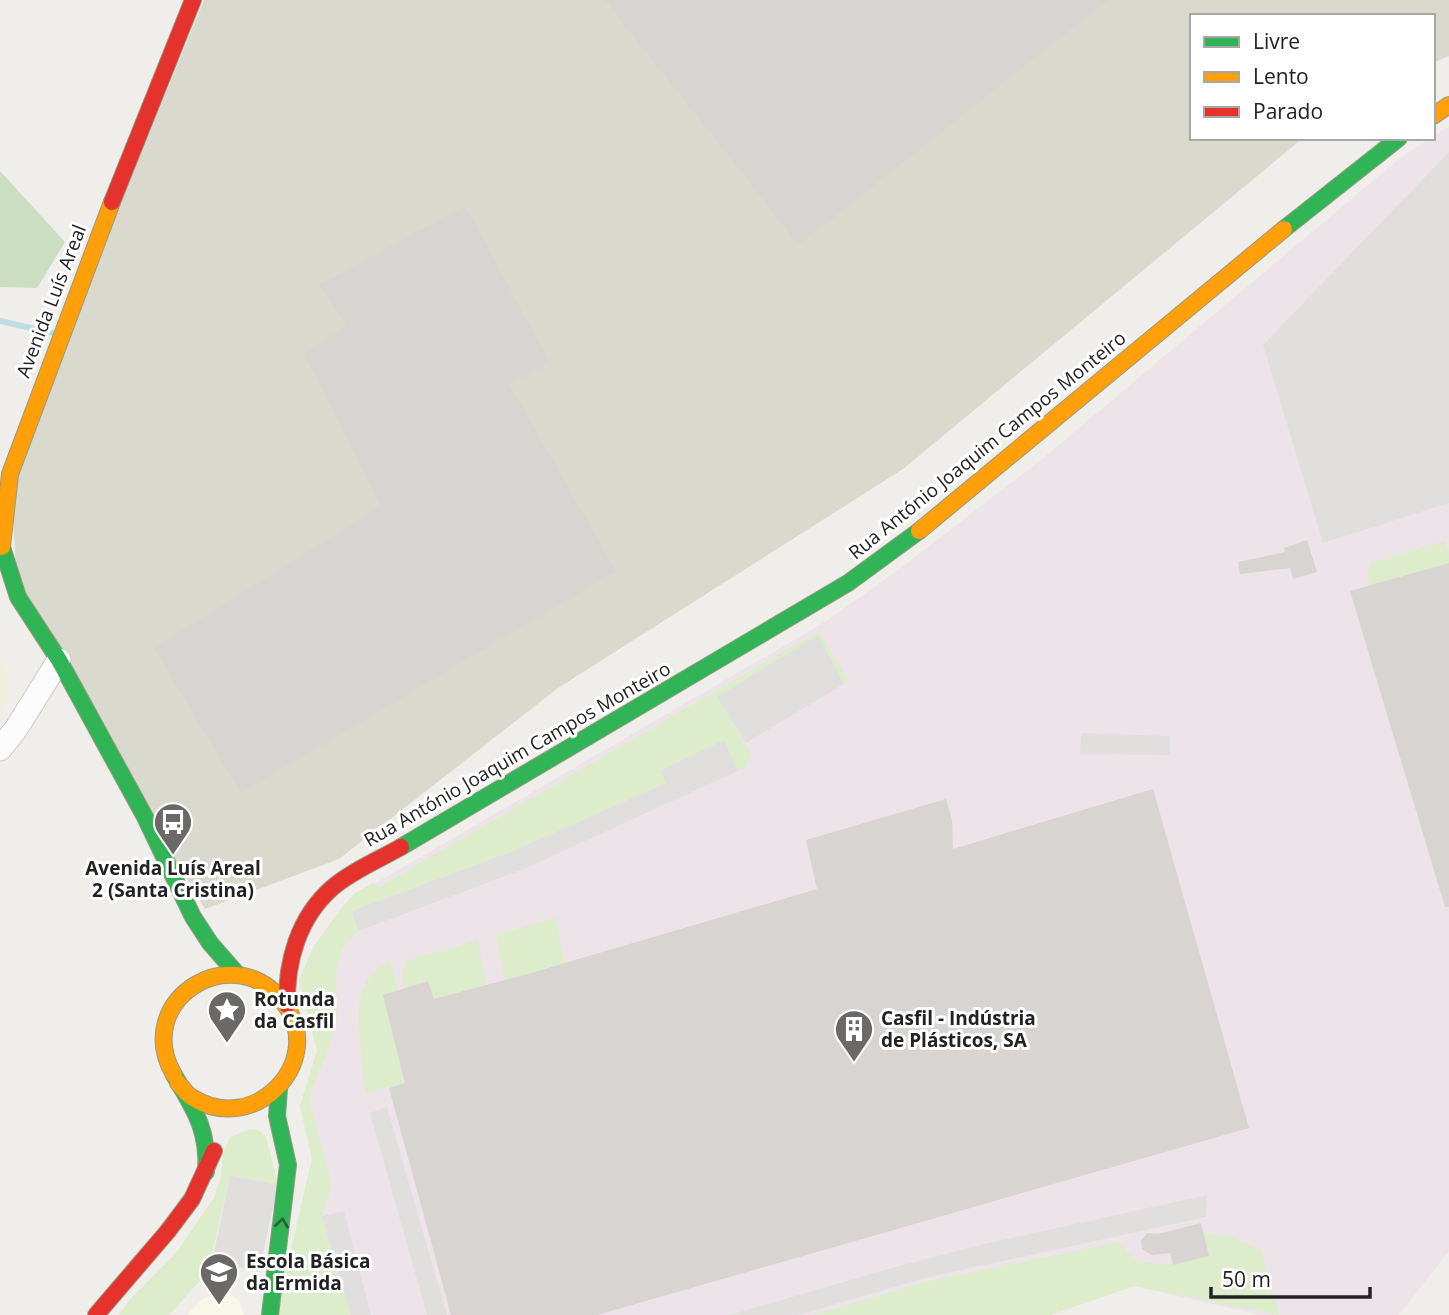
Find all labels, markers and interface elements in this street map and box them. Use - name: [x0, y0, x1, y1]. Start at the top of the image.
- legend: [1190, 14, 1435, 140]
- text: Livre: [1253, 27, 1300, 55]
- text: Lento: [1253, 62, 1309, 90]
- text: Parado: [1253, 97, 1323, 125]
- street label: Avenida Luís Areal: [10, 221, 92, 381]
- street label: Rua António Joaquim Campos Monteiro: [843, 325, 1131, 565]
- street label: Rua António Joaquim Campos Monteiro: [359, 655, 675, 853]
- bus stop icon: Avenida Luís Areal 2 (Santa Cristina): [152, 801, 194, 856]
- place label: Avenida Luís Areal 2 (Santa Cristina): [85, 855, 261, 903]
- place label: Rotunda da Casfil: [254, 986, 335, 1034]
- place icon: Rotunda da Casfil: [206, 989, 248, 1044]
- place label: Casfil - Indústria de Plásticos, SA: [881, 1005, 1036, 1053]
- building icon: Casfil - Indústria de Plásticos, SA: [833, 1008, 875, 1063]
- one-way arrow: [275, 1217, 290, 1229]
- place label: Escola Básica da Ermida: [246, 1248, 371, 1296]
- school or university icon: Escola Básica da Ermida: [198, 1251, 240, 1306]
- scale bar: [1211, 1256, 1370, 1300]
- text: 50 m: [1222, 1265, 1271, 1293]

